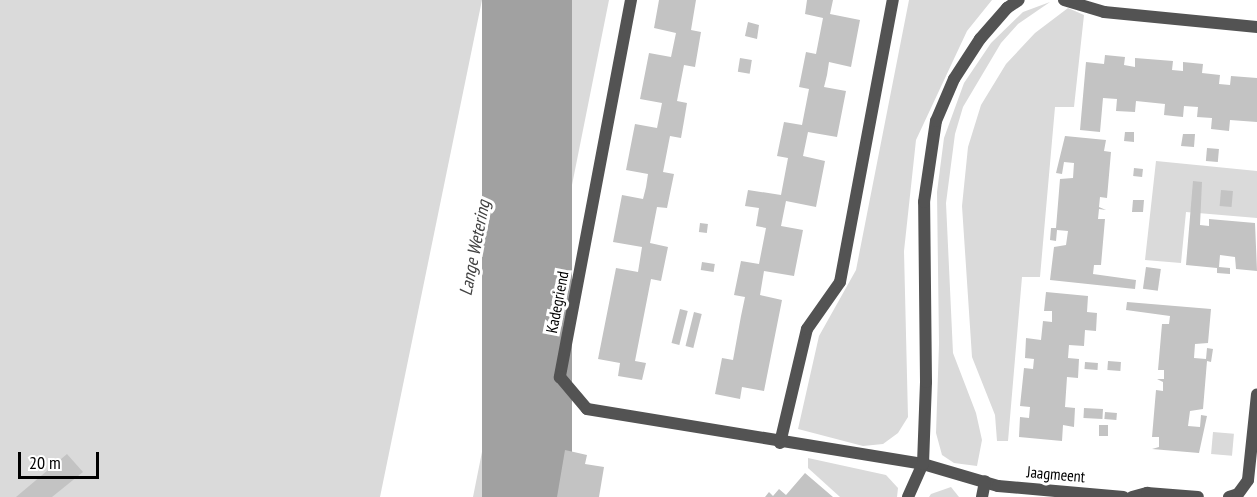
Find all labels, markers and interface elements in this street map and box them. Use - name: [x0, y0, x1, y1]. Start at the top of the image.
- water label: Lange Wetering: [455, 198, 495, 298]
- street label: Kadegriend: [542, 269, 572, 335]
- scale bar: [21, 440, 102, 478]
- text: 20 m: [29, 451, 61, 474]
- street label: Jaagmeent: [1026, 462, 1086, 486]

